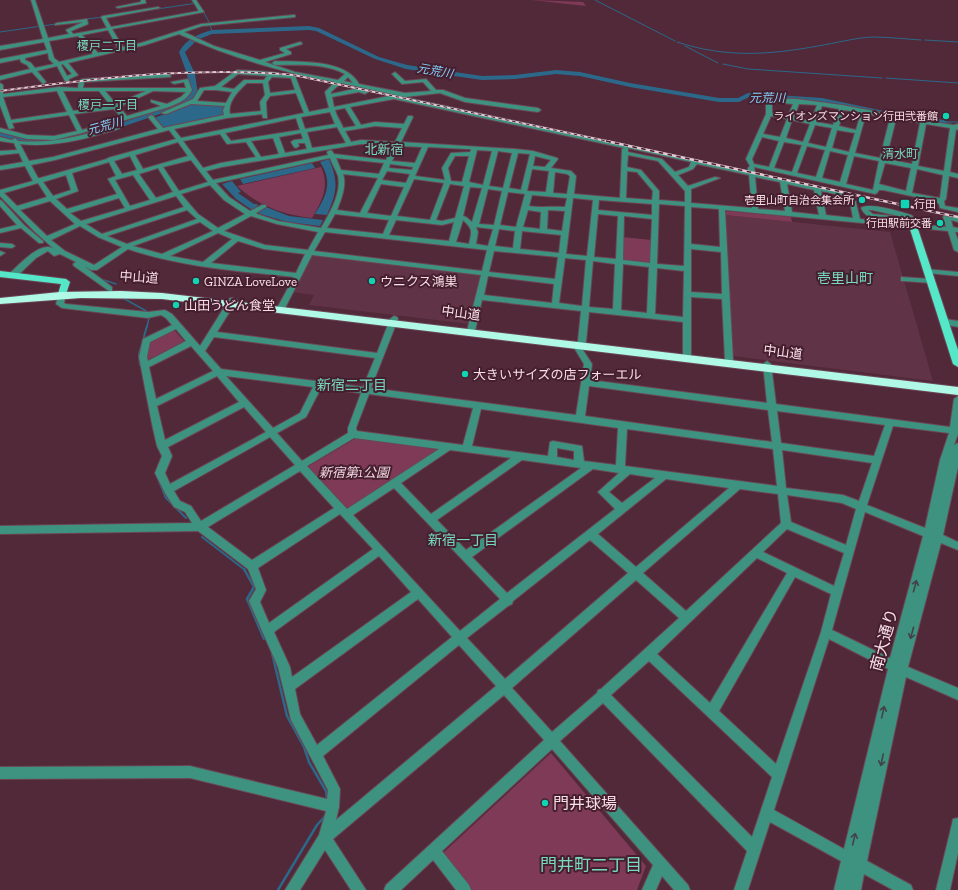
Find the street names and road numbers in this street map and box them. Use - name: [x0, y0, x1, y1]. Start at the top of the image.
- street label: 中山道: [119, 268, 159, 286]
- street label: 中山道: [441, 303, 481, 323]
- street label: 中山道: [763, 342, 803, 362]
- street label: 南大通り: [867, 607, 901, 673]

